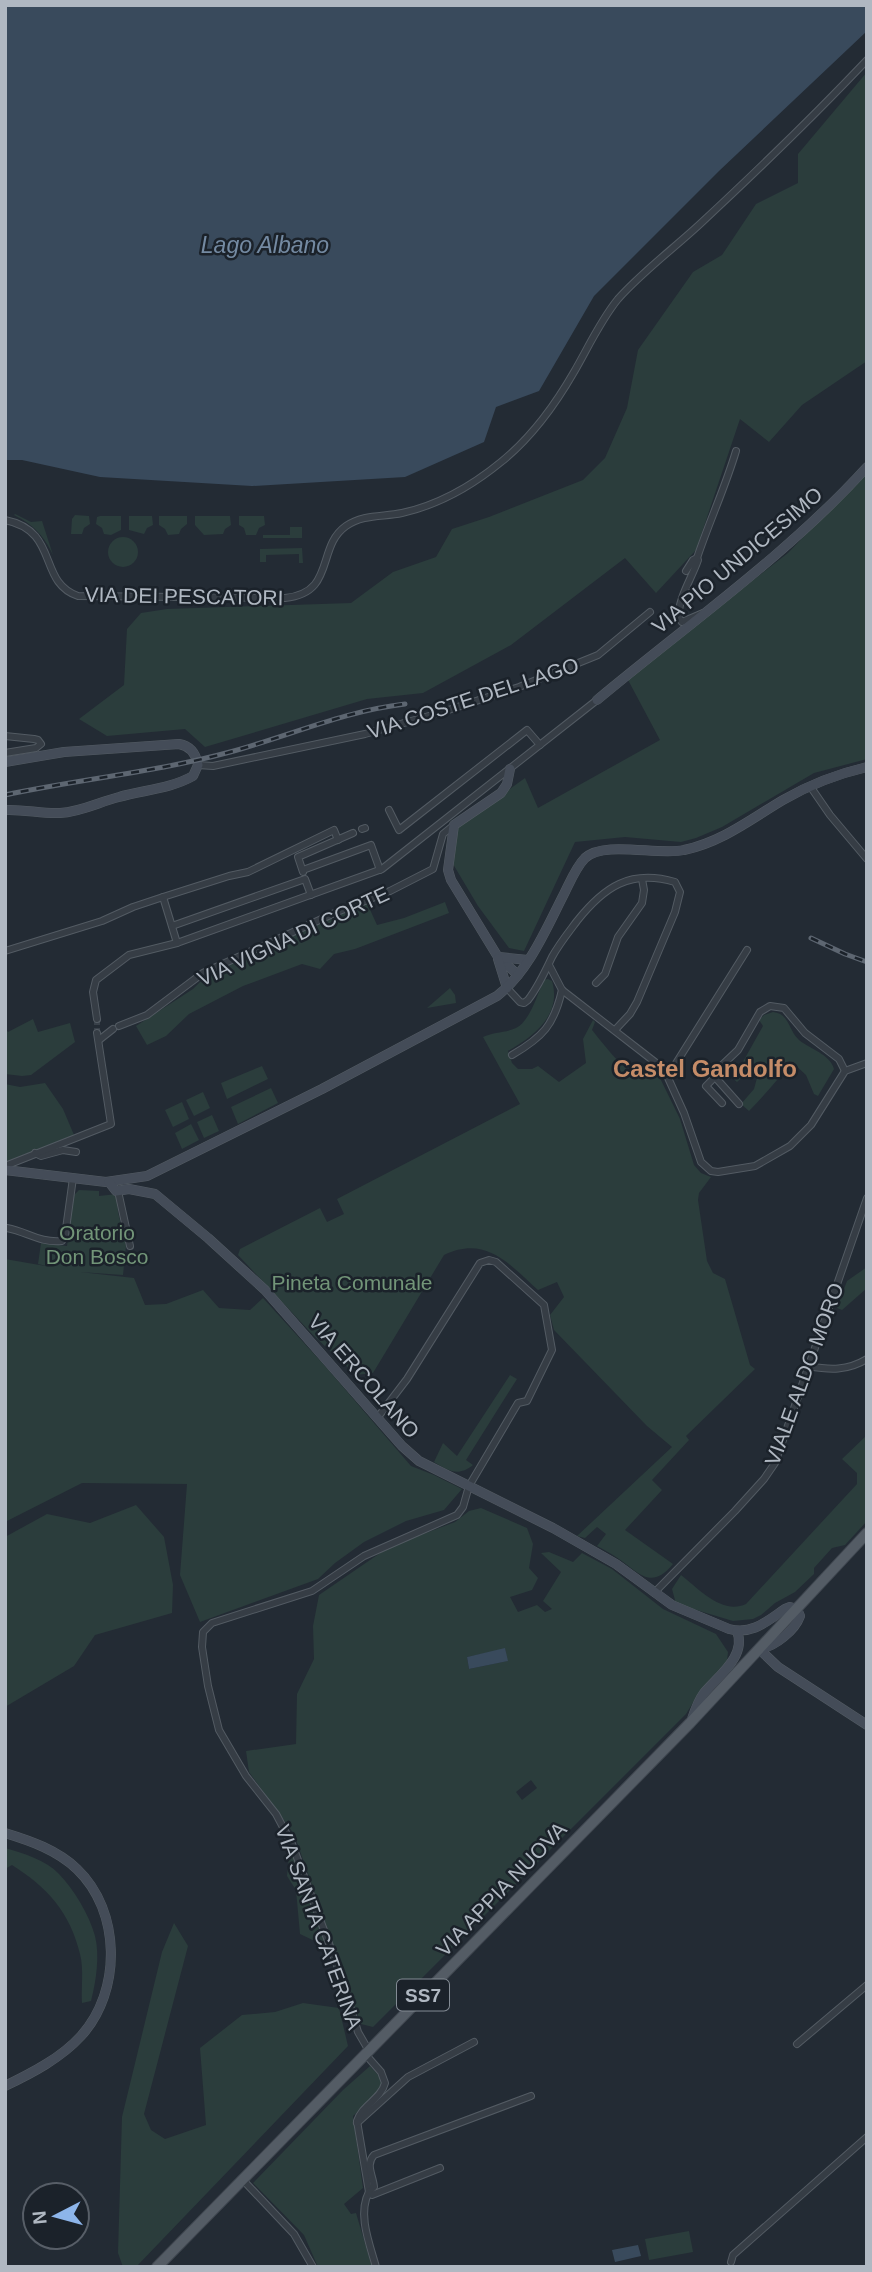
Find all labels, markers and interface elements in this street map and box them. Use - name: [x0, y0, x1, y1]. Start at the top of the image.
- water label: Lago Albano: [201, 232, 329, 258]
- street label: VIA PIO UNDICESIMO: [647, 482, 827, 638]
- street label: VIA DEI PESCATORI: [84, 583, 284, 609]
- street label: VIA COSTE DEL LAGO: [364, 653, 582, 743]
- street label: VIA VIGNA DI CORTE: [194, 882, 392, 990]
- district label: Castel Gandolfo: [613, 1055, 797, 1082]
- park label: Oratorio Don Bosco: [46, 1221, 148, 1268]
- park label: Pineta Comunale: [271, 1271, 433, 1294]
- street label: VIALE ALDO MORO: [760, 1280, 848, 1468]
- street label: VIA ERCOLANO: [304, 1309, 424, 1443]
- street label: VIA APPIA NUOVA: [431, 1817, 571, 1961]
- street label: VIA SANTA CATERINA: [271, 1821, 367, 2033]
- road number: SS7: [397, 1980, 449, 2010]
- north arrow: [21, 2181, 91, 2251]
- text: N: [28, 2210, 51, 2226]

